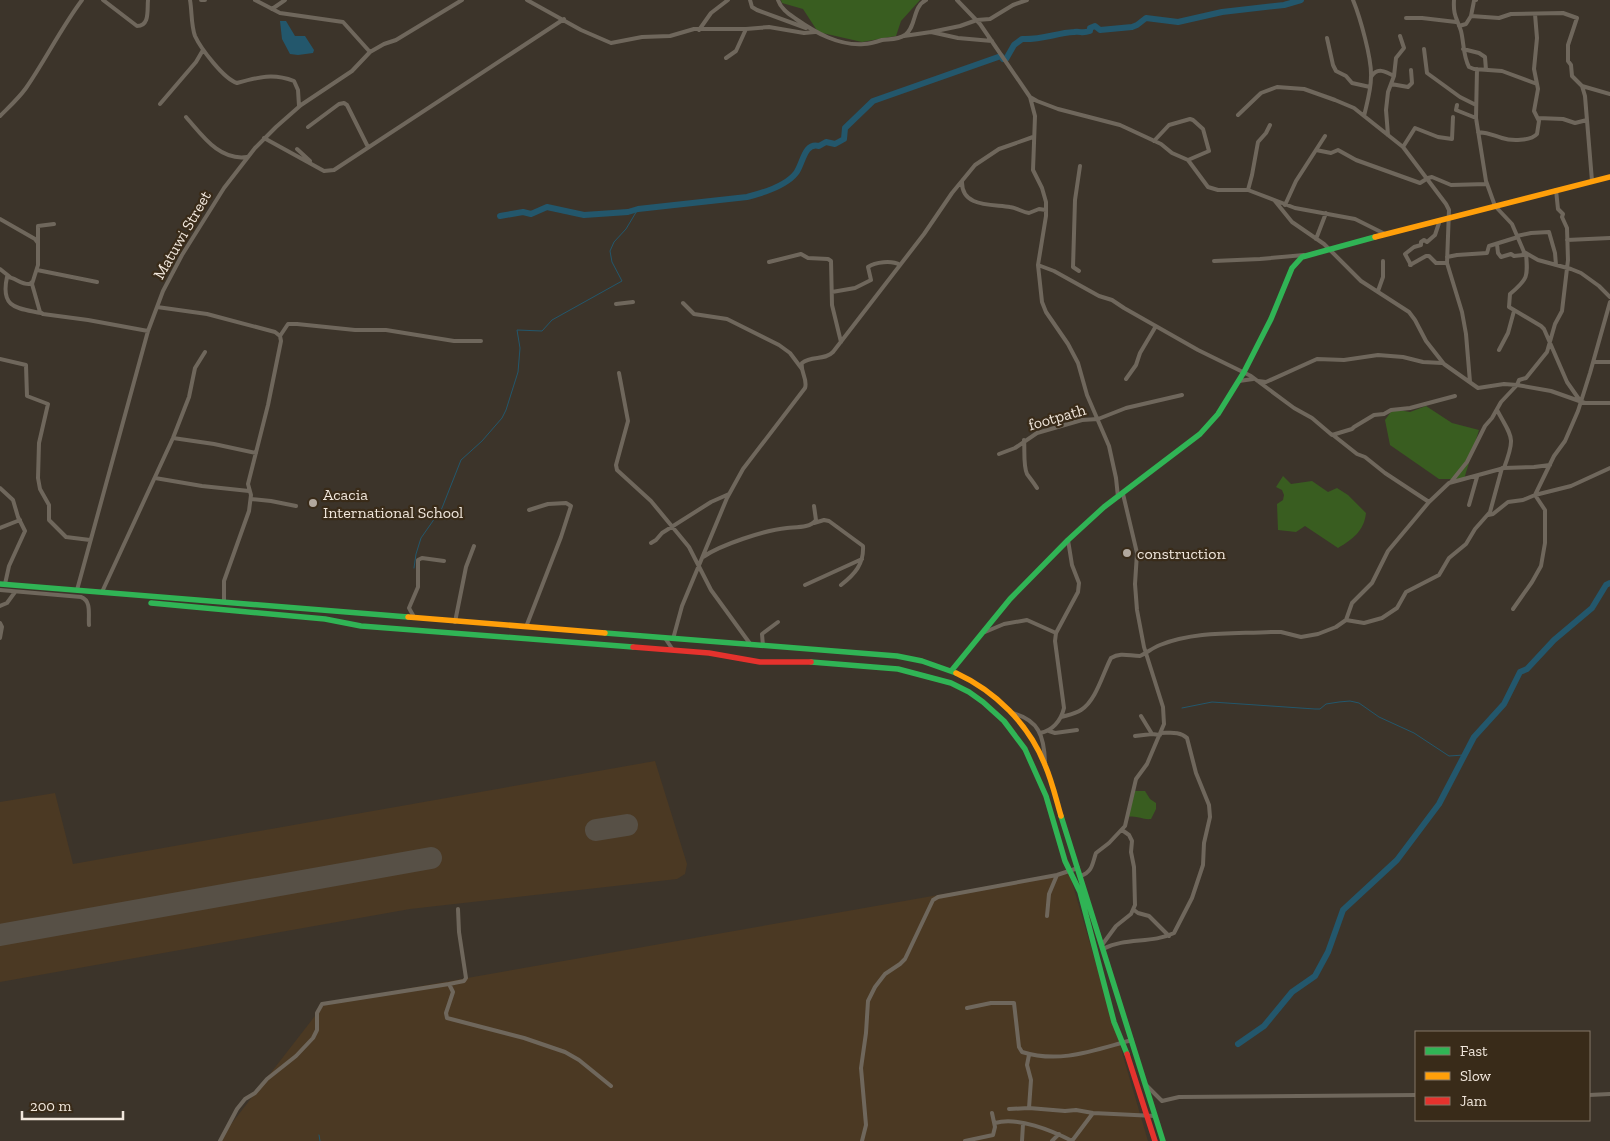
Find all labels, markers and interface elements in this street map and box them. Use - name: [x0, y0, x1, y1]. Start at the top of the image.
- street label: Matuwi Street: [149, 187, 215, 283]
- street label: footpath: [1026, 400, 1088, 434]
- place label: Acacia International School: [323, 485, 463, 522]
- marker: Acacia International School: [307, 497, 319, 509]
- place label: construction: [1137, 544, 1226, 563]
- marker: construction: [1121, 547, 1133, 559]
- legend: [1415, 1031, 1590, 1121]
- text: Fast: [1460, 1042, 1488, 1060]
- text: Slow: [1460, 1067, 1492, 1085]
- scale bar: [22, 1088, 124, 1120]
- text: Jam: [1460, 1092, 1487, 1110]
- text: 200 m: [30, 1097, 71, 1115]

